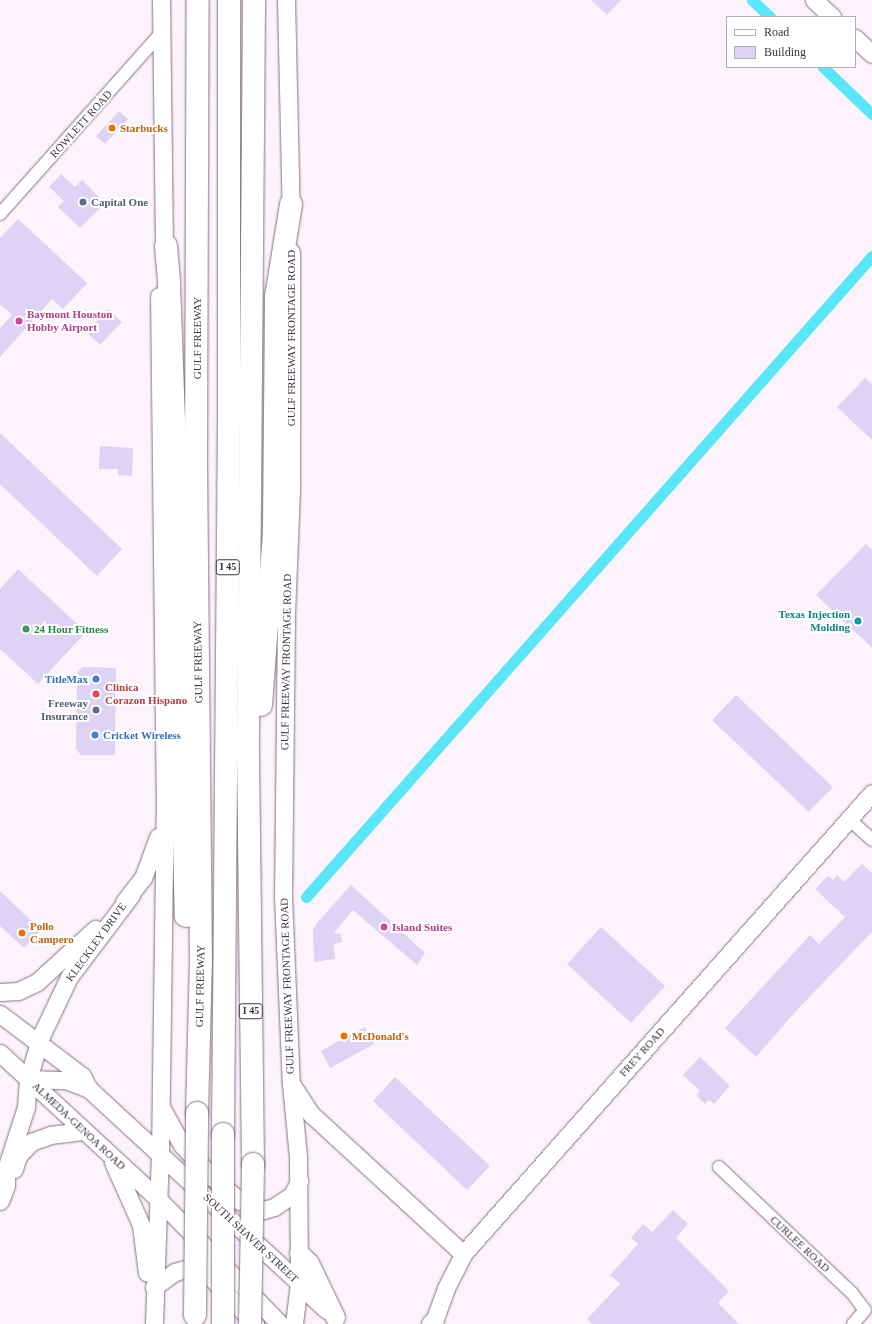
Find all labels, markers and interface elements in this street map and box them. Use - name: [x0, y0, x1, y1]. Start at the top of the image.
- legend: [726, 16, 856, 68]
- text: Road: [764, 25, 789, 39]
- text: Building: [764, 45, 806, 59]
- street label: ROWLETT ROAD: [47, 87, 115, 161]
- place label: Starbucks: [120, 121, 168, 135]
- marker: Starbucks: [107, 123, 117, 133]
- place label: Capital One: [91, 195, 148, 209]
- marker: Capital One: [78, 197, 88, 207]
- street label: GULF FREEWAY FRONTAGE ROAD: [284, 250, 298, 426]
- street label: GULF FREEWAY: [190, 297, 204, 379]
- place label: Baymont Houston Hobby Airport: [27, 308, 112, 334]
- marker: Baymont Houston Hobby Airport: [14, 316, 24, 326]
- road number: I 45: [215, 559, 241, 575]
- street label: GULF FREEWAY FRONTAGE ROAD: [278, 573, 294, 751]
- place label: Texas Injection Molding: [779, 608, 850, 634]
- marker: Texas Injection Molding: [853, 616, 863, 626]
- street label: GULF FREEWAY: [191, 621, 205, 703]
- place label: 24 Hour Fitness: [34, 622, 109, 636]
- marker: 24 Hour Fitness: [21, 624, 31, 634]
- place label: TitleMax: [45, 672, 88, 686]
- marker: TitleMax: [91, 674, 101, 684]
- place label: Clinica Corazon Hispano: [105, 681, 187, 707]
- marker: Clinica Corazon Hispano: [90, 688, 102, 700]
- place label: Freeway Insurance: [41, 697, 88, 723]
- marker: Freeway Insurance: [91, 705, 101, 715]
- place label: Cricket Wireless: [103, 728, 181, 742]
- marker: Cricket Wireless: [90, 730, 100, 740]
- street label: GULF FREEWAY FRONTAGE ROAD: [277, 897, 297, 1075]
- street label: KLECKLEY DRIVE: [63, 900, 129, 984]
- place label: Pollo Campero: [30, 920, 74, 946]
- place label: Island Suites: [392, 920, 452, 934]
- marker: Island Suites: [379, 922, 389, 932]
- marker: Pollo Campero: [17, 928, 27, 938]
- street label: GULF FREEWAY: [193, 945, 207, 1027]
- road number: I 45: [238, 1003, 264, 1019]
- street label: FREY ROAD: [616, 1025, 668, 1079]
- place label: McDonald's: [352, 1029, 409, 1043]
- marker: McDonald's: [339, 1031, 349, 1041]
- street label: ALMEDA-GENOA ROAD: [29, 1079, 129, 1173]
- street label: SOUTH SHAVER STREET: [201, 1191, 301, 1285]
- street label: CURLEE ROAD: [767, 1213, 833, 1275]

